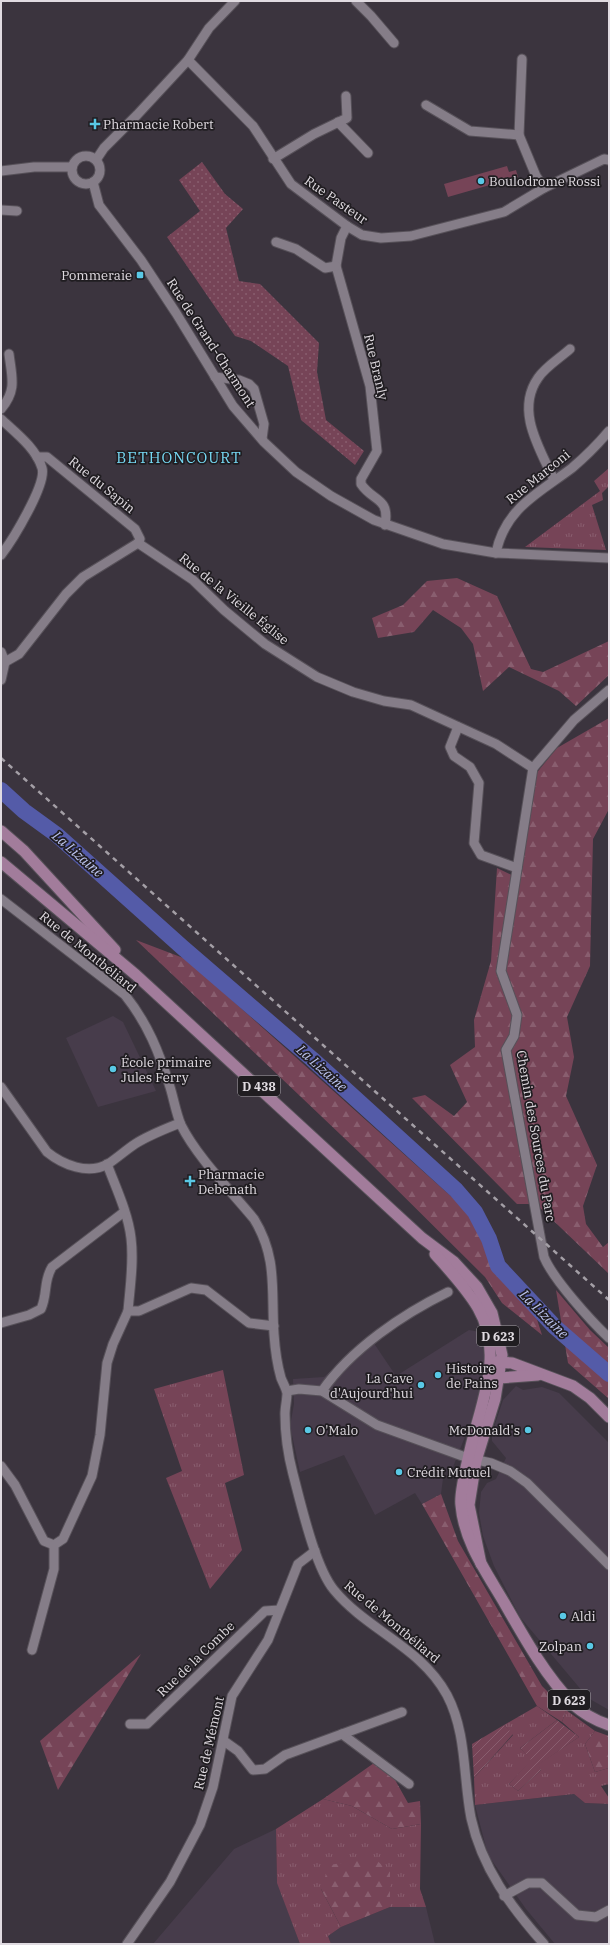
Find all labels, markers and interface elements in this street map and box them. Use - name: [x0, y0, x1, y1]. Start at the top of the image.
- place label: Pharmacie Robert: [103, 116, 214, 133]
- marker: Pharmacie Robert: [90, 119, 100, 129]
- street label: Rue Pasteur: [301, 172, 371, 228]
- place label: Boulodrome Rossi: [489, 173, 600, 190]
- marker: Boulodrome Rossi: [476, 176, 486, 186]
- place label: Pommeraie: [61, 267, 132, 284]
- marker: Pommeraie: [135, 270, 145, 280]
- street label: Rue de Grand-Charmont: [163, 275, 259, 411]
- street label: Rue Branly: [360, 332, 392, 402]
- street label: Rue Marconi: [503, 446, 573, 508]
- district label: BETHONCOURT: [116, 448, 242, 467]
- street label: Rue du Sapin: [65, 453, 139, 517]
- street label: Rue de la Vieille Église: [176, 549, 292, 649]
- water label: La Lizaine: [48, 826, 108, 882]
- street label: Rue de Montbéliard: [36, 908, 140, 996]
- water label: La Lizaine: [292, 1040, 352, 1096]
- street label: Chemin des Sources du Parc: [513, 1049, 560, 1223]
- place label: École primaire Jules Ferry: [121, 1054, 211, 1086]
- marker: École primaire Jules Ferry: [108, 1064, 118, 1074]
- road number: D 438: [238, 1076, 280, 1096]
- place label: Pharmacie Debenath: [198, 1166, 264, 1198]
- marker: Pharmacie Debenath: [185, 1176, 195, 1186]
- water label: La Lizaine: [515, 1285, 573, 1343]
- road number: D 623: [477, 1326, 519, 1346]
- place label: Histoire de Pains: [446, 1360, 498, 1392]
- place label: La Cave d'Aujourd'hui: [330, 1370, 413, 1402]
- marker: Histoire de Pains: [433, 1370, 443, 1380]
- marker: La Cave d'Aujourd'hui: [416, 1380, 426, 1390]
- place label: O'Malo: [316, 1422, 358, 1439]
- place label: McDonald's: [449, 1422, 520, 1439]
- marker: O'Malo: [303, 1425, 313, 1435]
- marker: McDonald's: [523, 1425, 533, 1435]
- place label: Crédit Mutuel: [407, 1464, 491, 1481]
- marker: Crédit Mutuel: [394, 1467, 404, 1477]
- street label: Rue de Montbéliard: [341, 1577, 443, 1667]
- place label: Aldi: [571, 1608, 596, 1625]
- marker: Aldi: [558, 1611, 568, 1621]
- street label: Rue de la Combe: [154, 1618, 238, 1700]
- place label: Zolpan: [539, 1638, 582, 1655]
- marker: Zolpan: [585, 1641, 595, 1651]
- road number: D 623: [548, 1690, 590, 1710]
- street label: Rue de Mémont: [190, 1694, 228, 1791]

